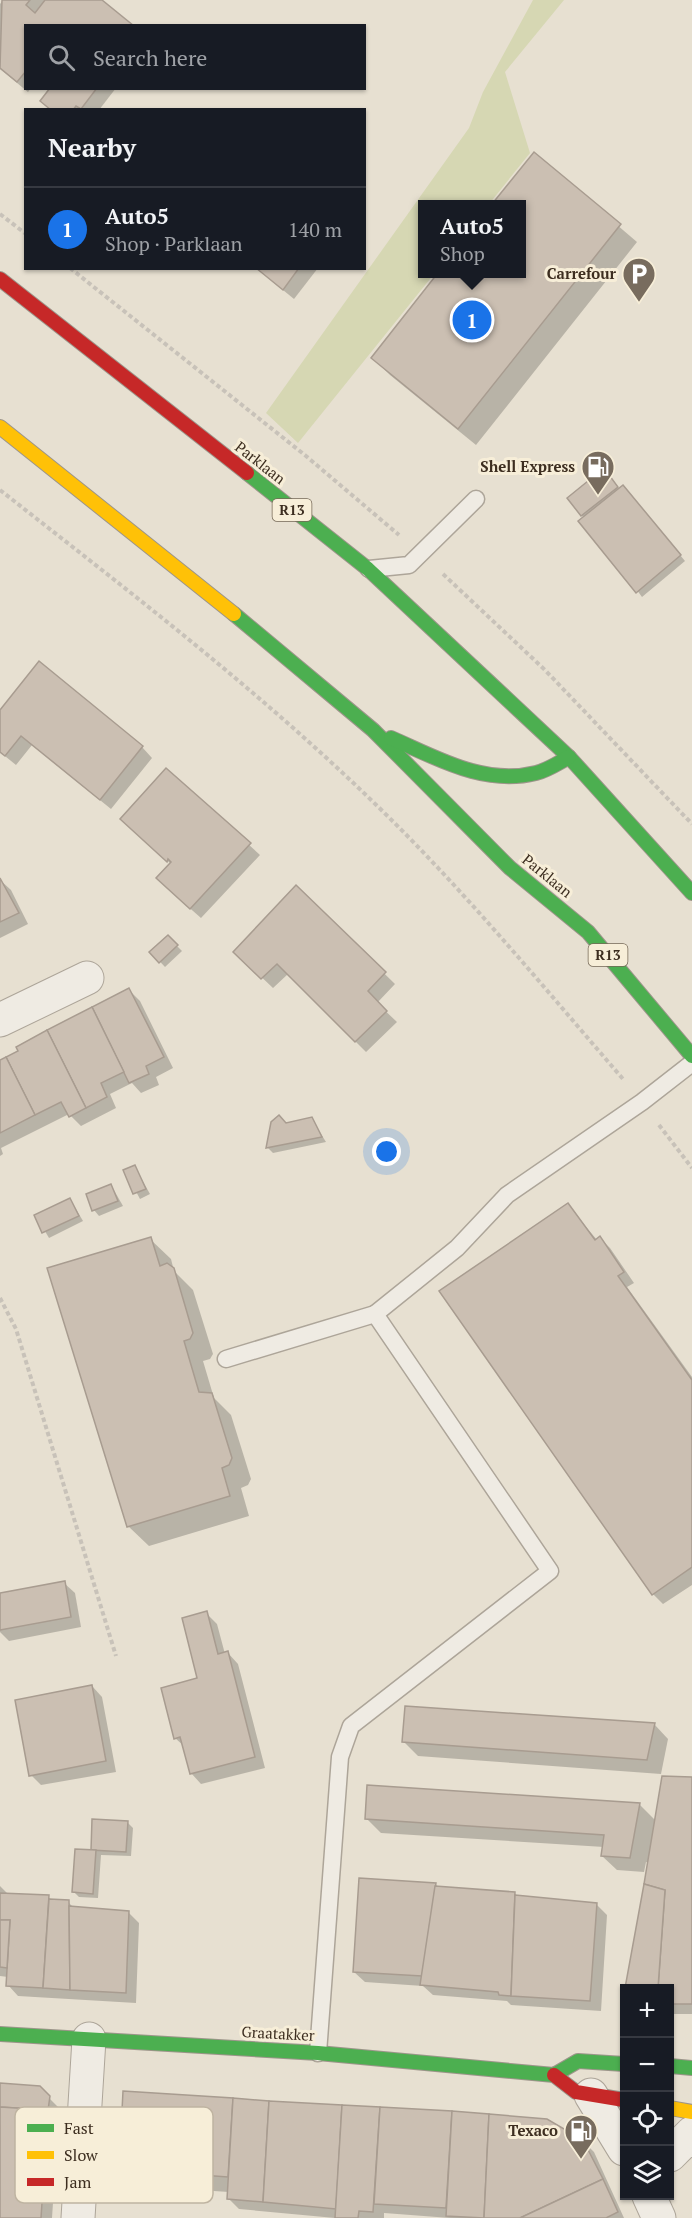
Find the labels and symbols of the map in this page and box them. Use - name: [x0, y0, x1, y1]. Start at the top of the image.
- parking icon: Carrefour: [621, 256, 657, 303]
- place label: Carrefour: [547, 263, 617, 283]
- pin: 1: [452, 298, 492, 342]
- street label: Parklaan: [231, 436, 290, 488]
- fuel station icon: Shell Express: [580, 449, 616, 496]
- place label: Shell Express: [480, 456, 575, 476]
- road number: R13: [272, 499, 312, 521]
- street label: Parklaan: [519, 849, 577, 901]
- road number: R13: [588, 944, 628, 966]
- your location: [372, 1137, 401, 1166]
- street label: Graatakker: [241, 2021, 315, 2045]
- legend: [15, 2107, 213, 2203]
- fuel station icon: Texaco: [563, 2113, 599, 2160]
- text: Fast: [64, 2117, 94, 2139]
- place label: Texaco: [508, 2120, 558, 2140]
- text: Slow: [64, 2144, 98, 2166]
- text: Jam: [64, 2171, 92, 2193]

